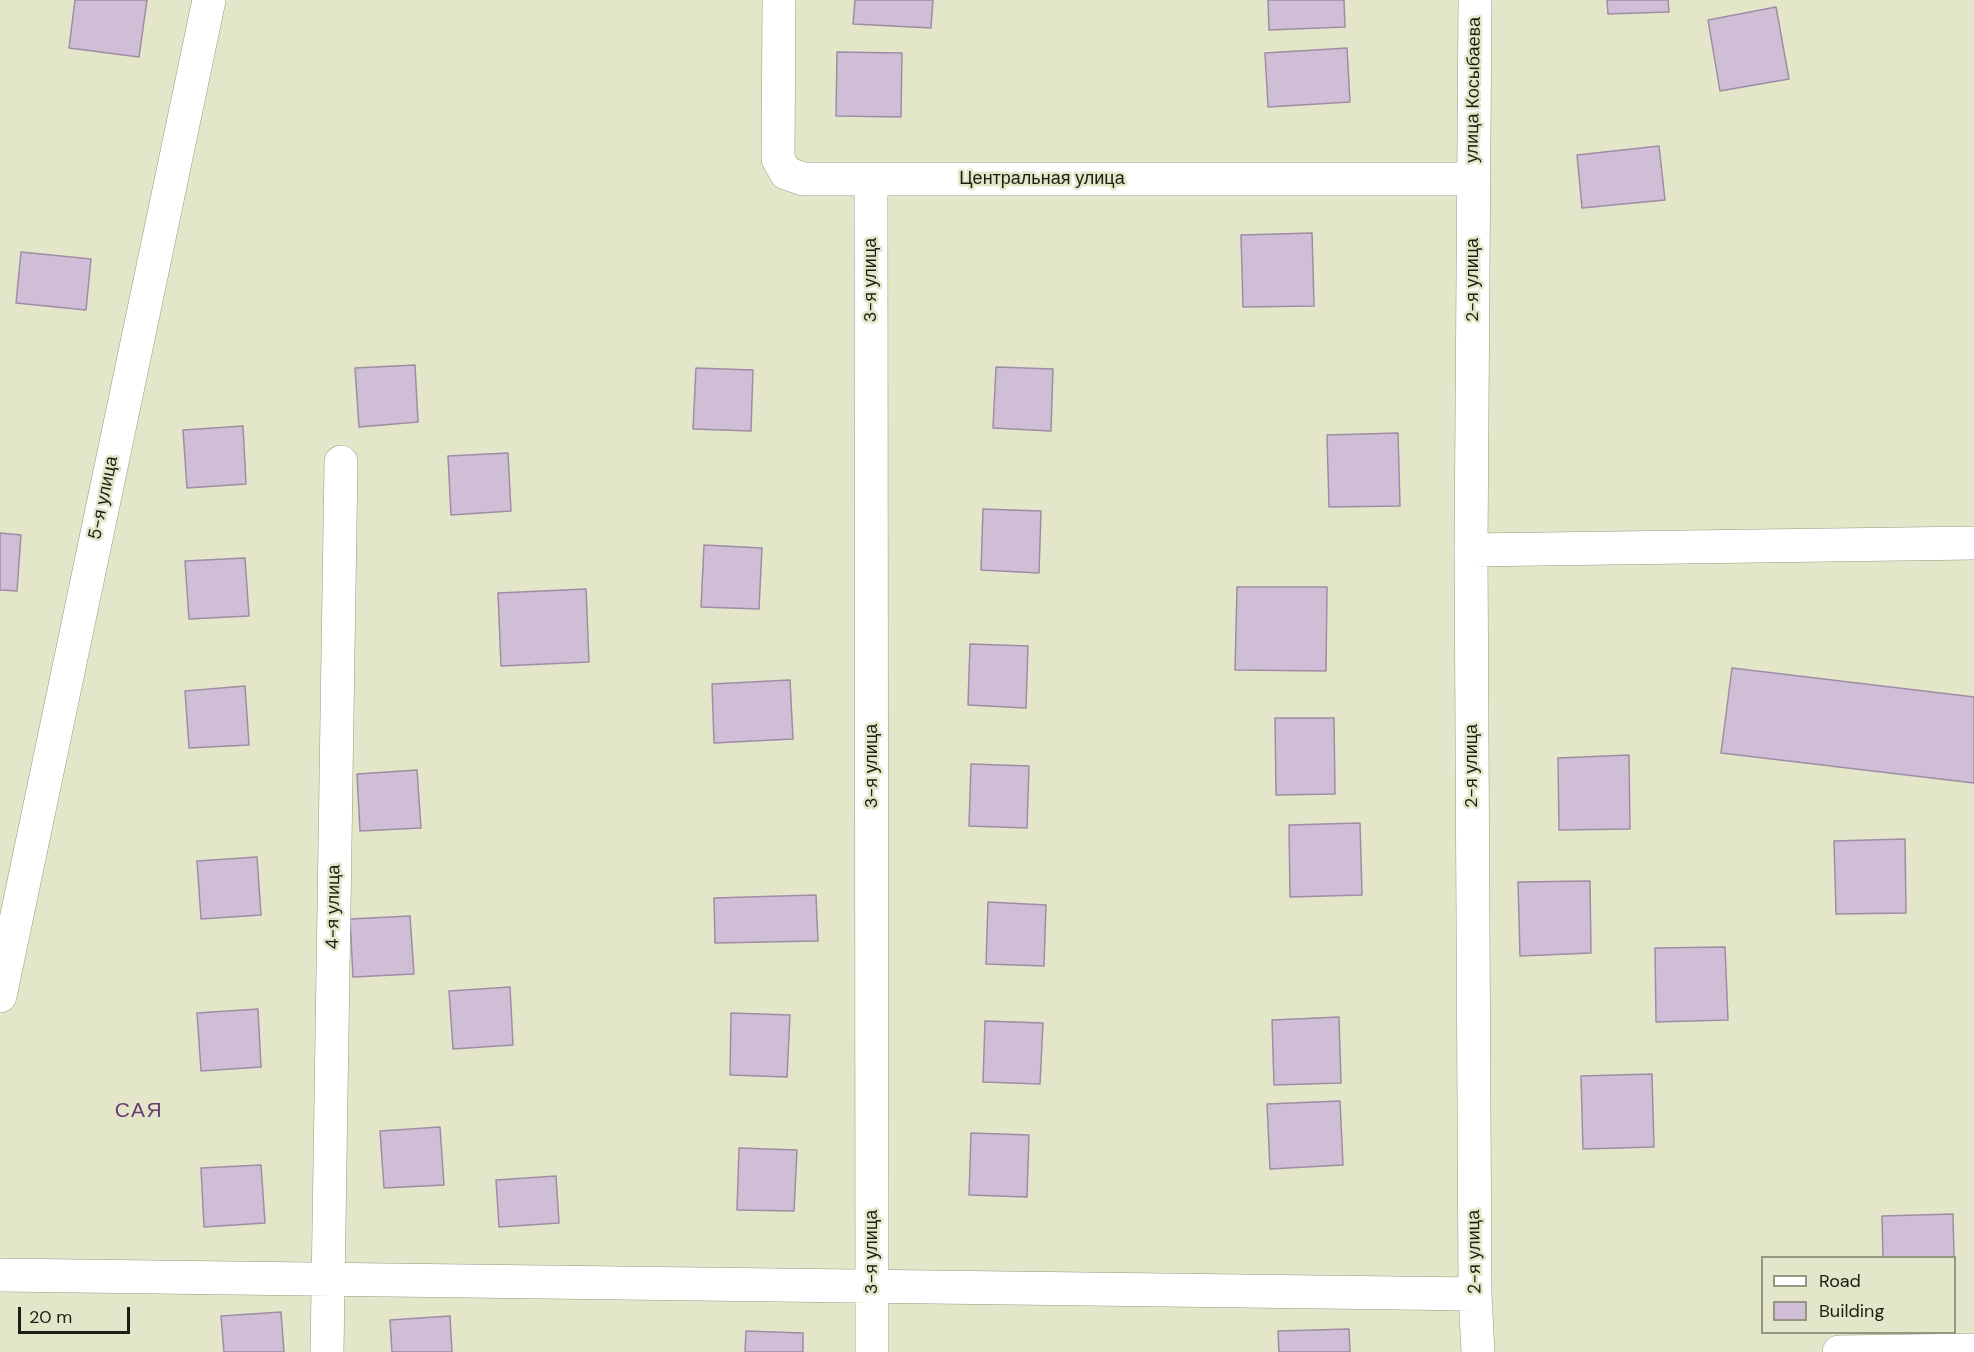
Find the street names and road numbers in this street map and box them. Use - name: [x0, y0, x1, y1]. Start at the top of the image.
- street label: улица Косыбаева: [1462, 17, 1486, 163]
- street label: Центральная улица: [959, 168, 1125, 190]
- street label: 3-я улица: [860, 238, 882, 322]
- street label: 2-я улица: [1462, 238, 1484, 322]
- street label: 5-я улица: [85, 454, 123, 542]
- street label: 3-я улица: [861, 724, 883, 808]
- street label: 2-я улица: [1461, 724, 1483, 808]
- street label: 4-я улица: [322, 864, 346, 950]
- street label: 3-я улица: [861, 1210, 883, 1294]
- street label: 2-я улица: [1463, 1210, 1487, 1294]

